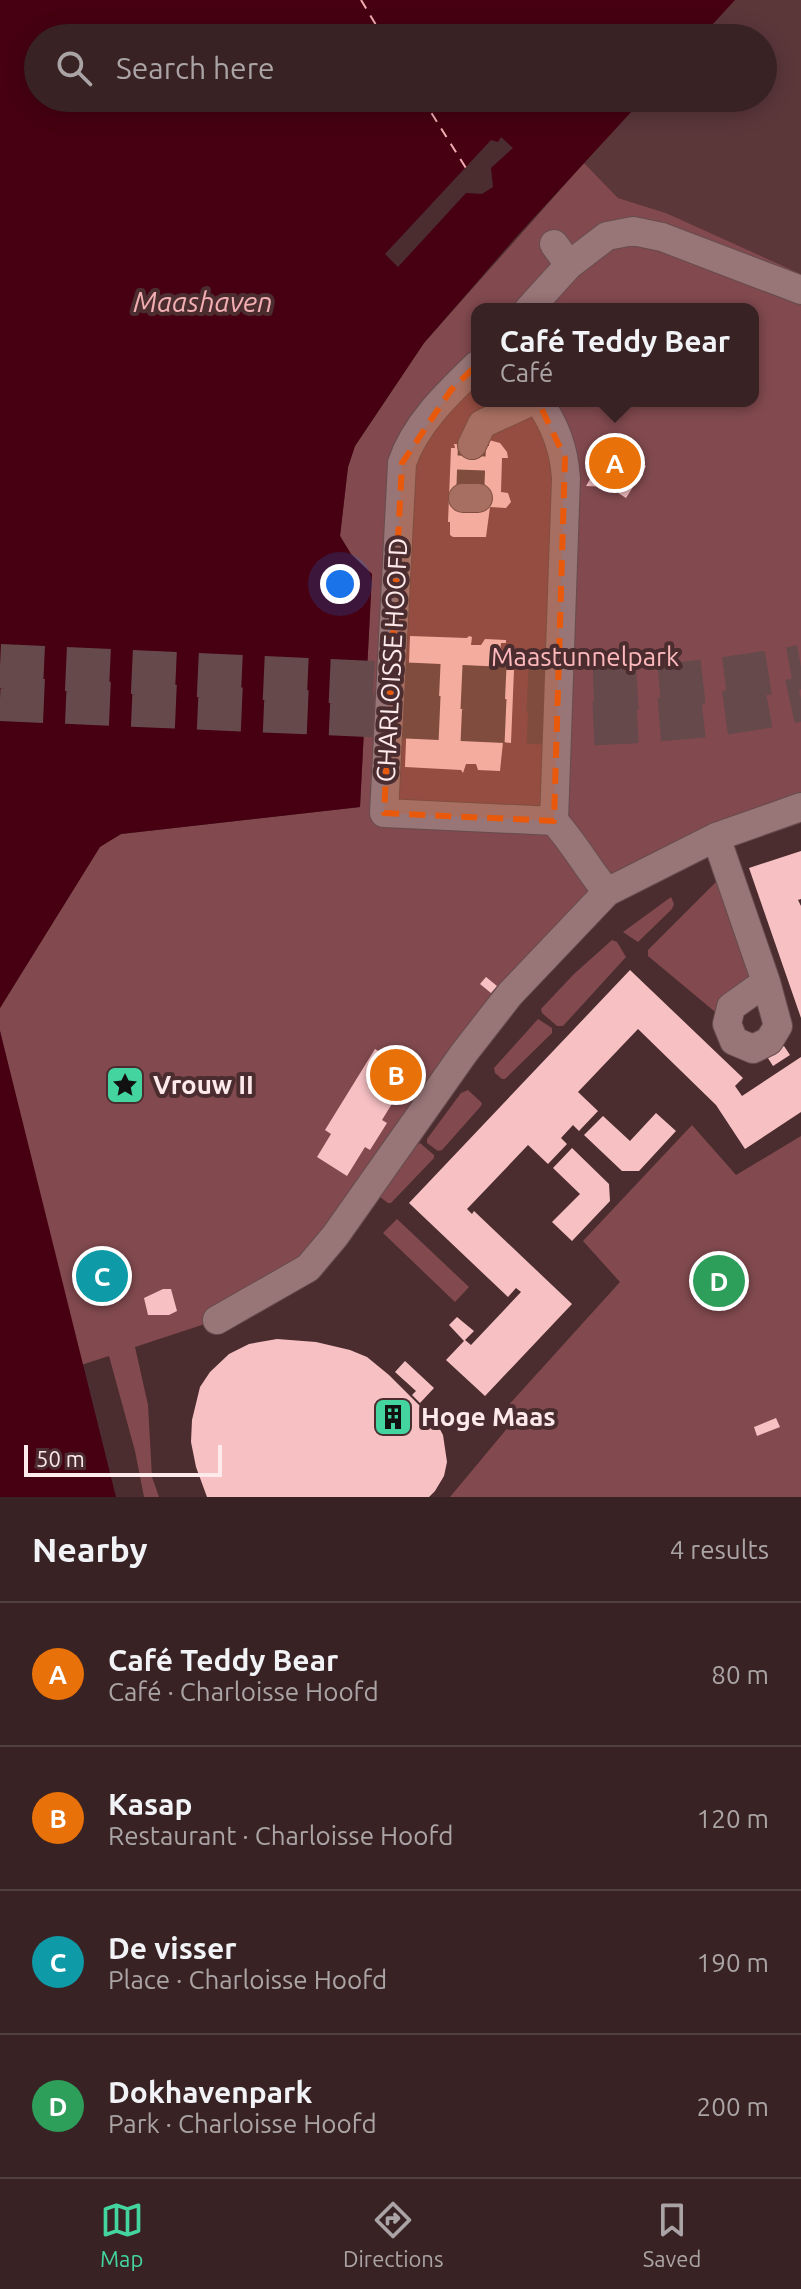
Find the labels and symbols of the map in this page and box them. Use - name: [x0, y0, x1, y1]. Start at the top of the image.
- water label: Maashaven: [133, 286, 273, 317]
- pin: A: [589, 433, 641, 493]
- street label: CHARLOISSE HOOFD: [371, 537, 412, 783]
- your location: [320, 564, 360, 604]
- park label: Maastunnelpark: [491, 642, 679, 671]
- pin: B: [370, 1045, 422, 1105]
- place icon: Vrouw II: [104, 1064, 146, 1106]
- place label: Vrouw II: [153, 1070, 254, 1099]
- pin: C: [76, 1246, 128, 1306]
- pin: D: [693, 1251, 745, 1311]
- building icon: Hoge Maas: [372, 1396, 414, 1438]
- place label: Hoge Maas: [421, 1402, 556, 1431]
- scale bar: [24, 1441, 222, 1477]

